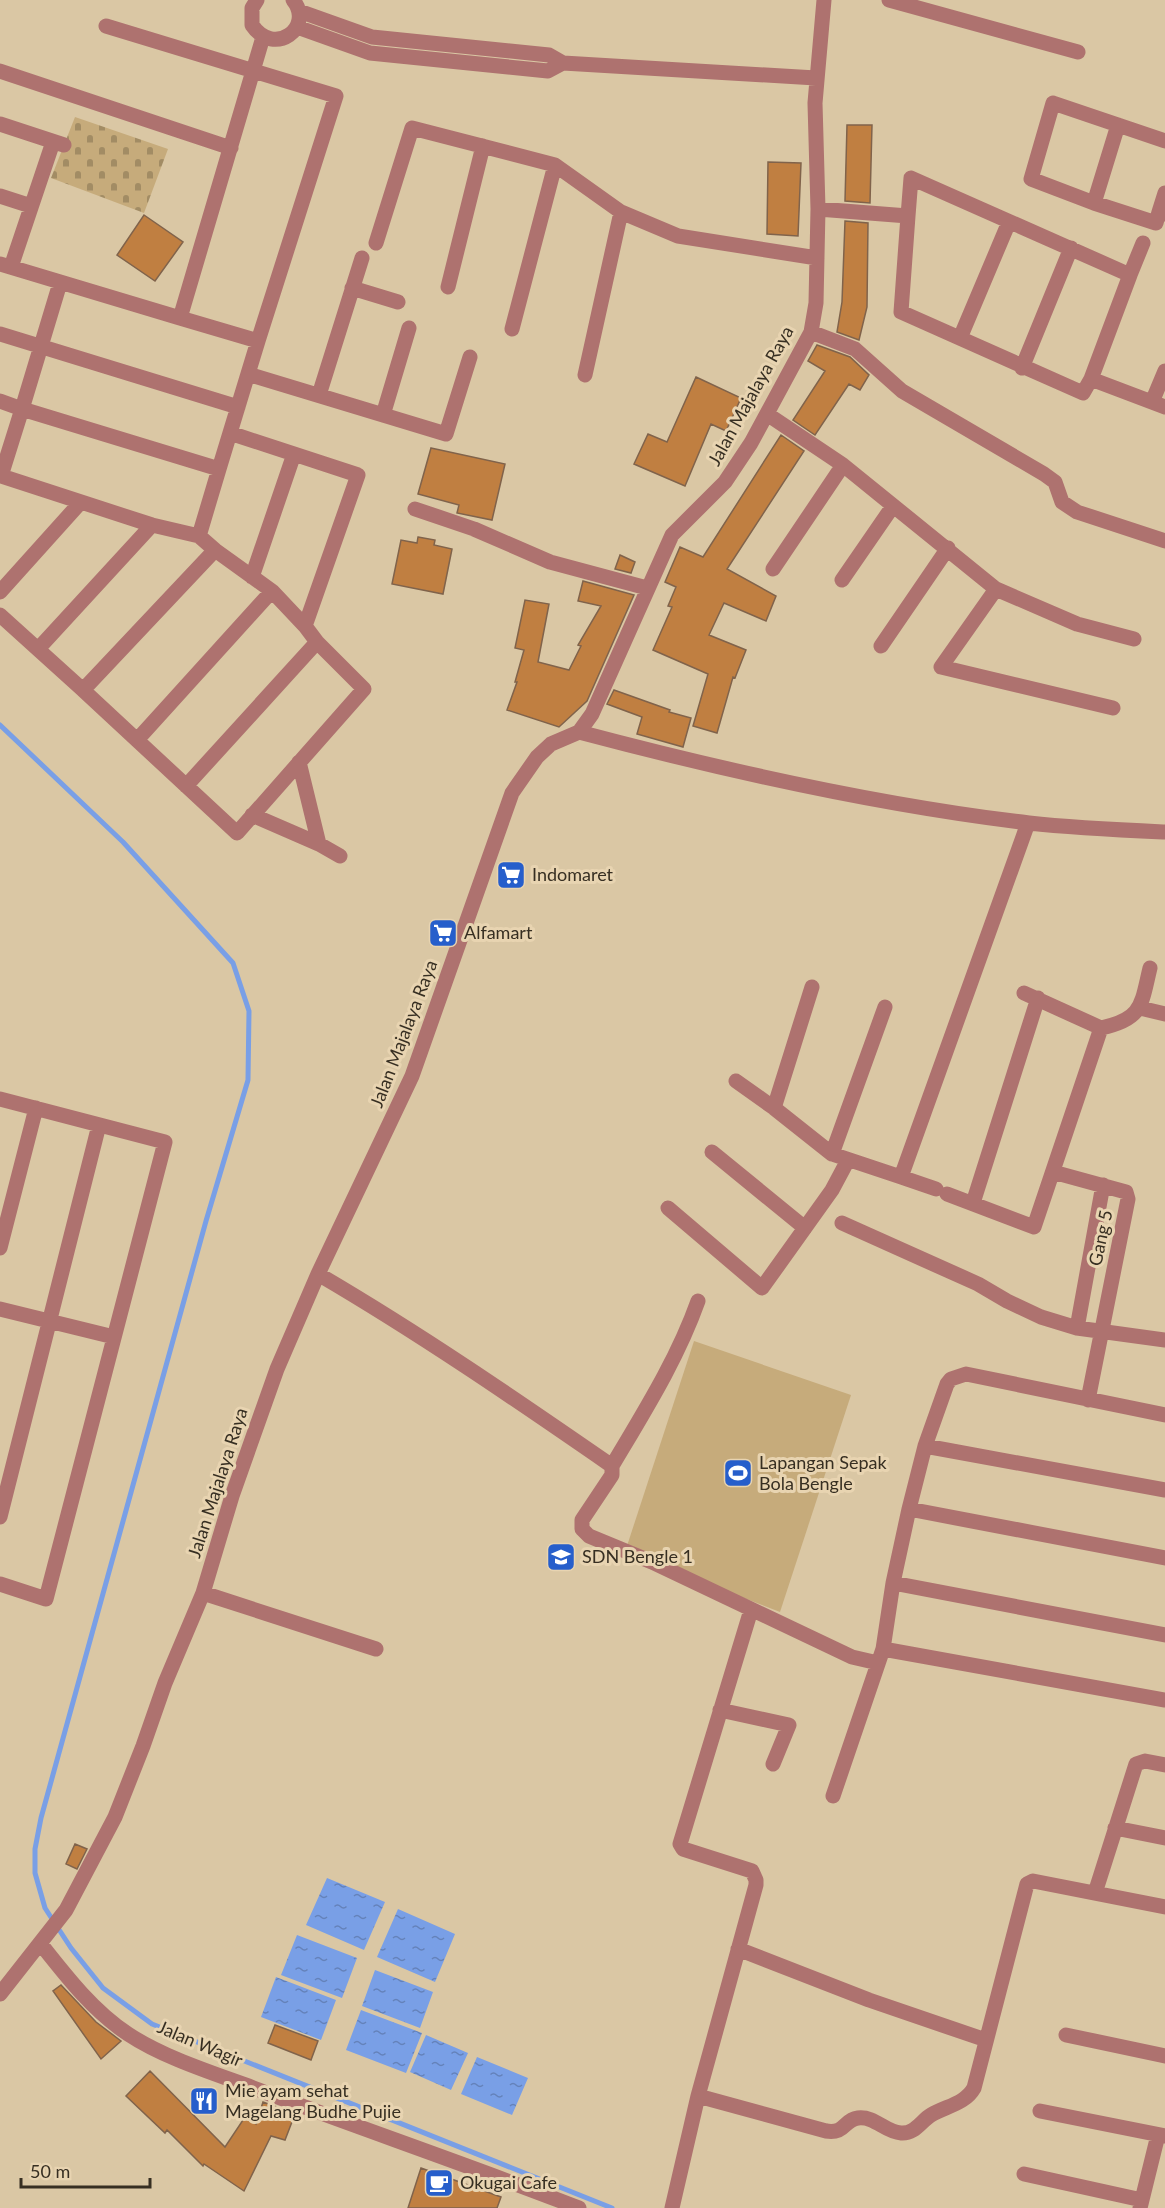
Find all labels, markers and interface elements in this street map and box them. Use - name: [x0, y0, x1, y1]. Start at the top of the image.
- street label: Jalan Majalaya Raya: [703, 322, 798, 469]
- supermarket icon: Indomaret: [495, 859, 527, 891]
- place label: Indomaret: [532, 863, 614, 885]
- supermarket icon: Alfamart: [427, 917, 459, 949]
- place label: Alfamart: [464, 921, 533, 943]
- street label: Jalan Majalaya Raya: [365, 957, 441, 1111]
- street label: Gang 5: [1083, 1208, 1117, 1268]
- street label: Jalan Majalaya Raya: [182, 1405, 252, 1560]
- place label: Lapangan Sepak Bola Bengle: [759, 1451, 887, 1494]
- sports icon: Lapangan Sepak Bola Bengle: [722, 1457, 754, 1489]
- school or university icon: SDN Bengle 1: [545, 1541, 577, 1573]
- place label: SDN Bengle 1: [582, 1545, 693, 1567]
- street label: Jalan Wagir: [154, 2015, 247, 2071]
- place label: Mie ayam sehat Magelang Budhe Pujie: [225, 2079, 401, 2122]
- restaurant icon: Mie ayam sehat Magelang Budhe Pujie: [188, 2085, 220, 2117]
- scale bar: [21, 2151, 150, 2189]
- text: 50 m: [30, 2160, 70, 2182]
- cafe icon: Okugai Cafe: [423, 2167, 455, 2199]
- place label: Okugai Cafe: [460, 2171, 557, 2193]

